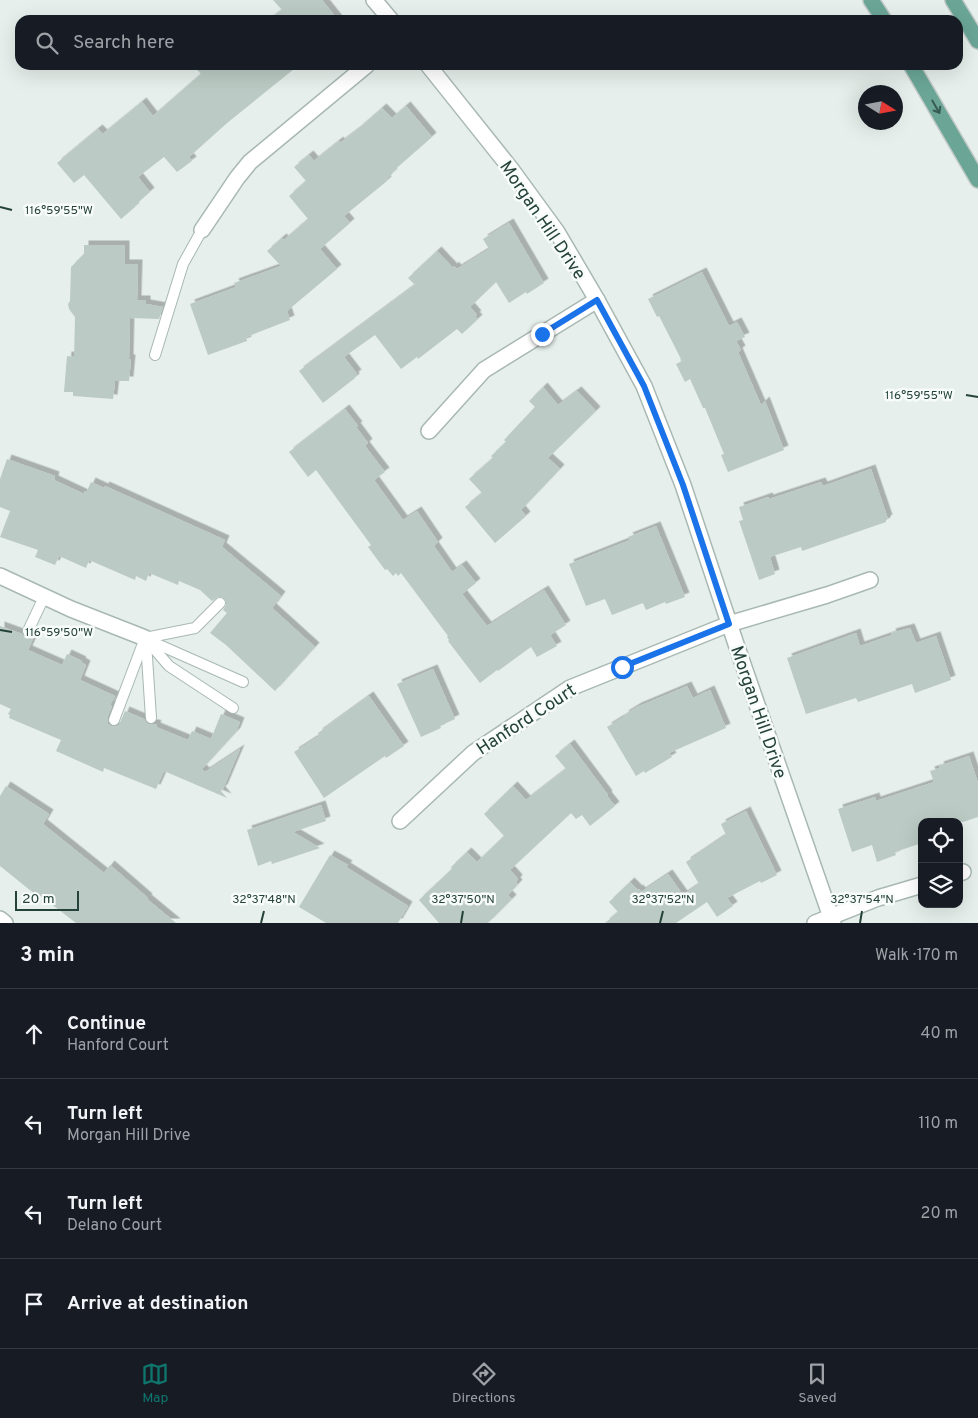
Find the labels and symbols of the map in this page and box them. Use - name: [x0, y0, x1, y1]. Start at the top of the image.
- north arrow: [858, 85, 903, 130]
- one-way arrow: [931, 100, 941, 114]
- street label: Morgan Hill Drive: [493, 157, 590, 285]
- text: 116°59'55"W: [25, 203, 93, 219]
- route end: [531, 323, 554, 346]
- text: 116°59'55"W: [885, 388, 953, 404]
- text: 116°59'50"W: [25, 625, 93, 641]
- street label: Morgan Hill Drive: [724, 643, 791, 782]
- route start: [611, 656, 634, 679]
- street label: Hanford Court: [473, 679, 581, 761]
- scale bar: [15, 888, 79, 911]
- text: 32°37'48"N: [232, 892, 296, 908]
- text: 32°37'50"N: [431, 892, 495, 908]
- text: 32°37'52"N: [631, 892, 695, 908]
- text: 32°37'54"N: [830, 892, 894, 908]

